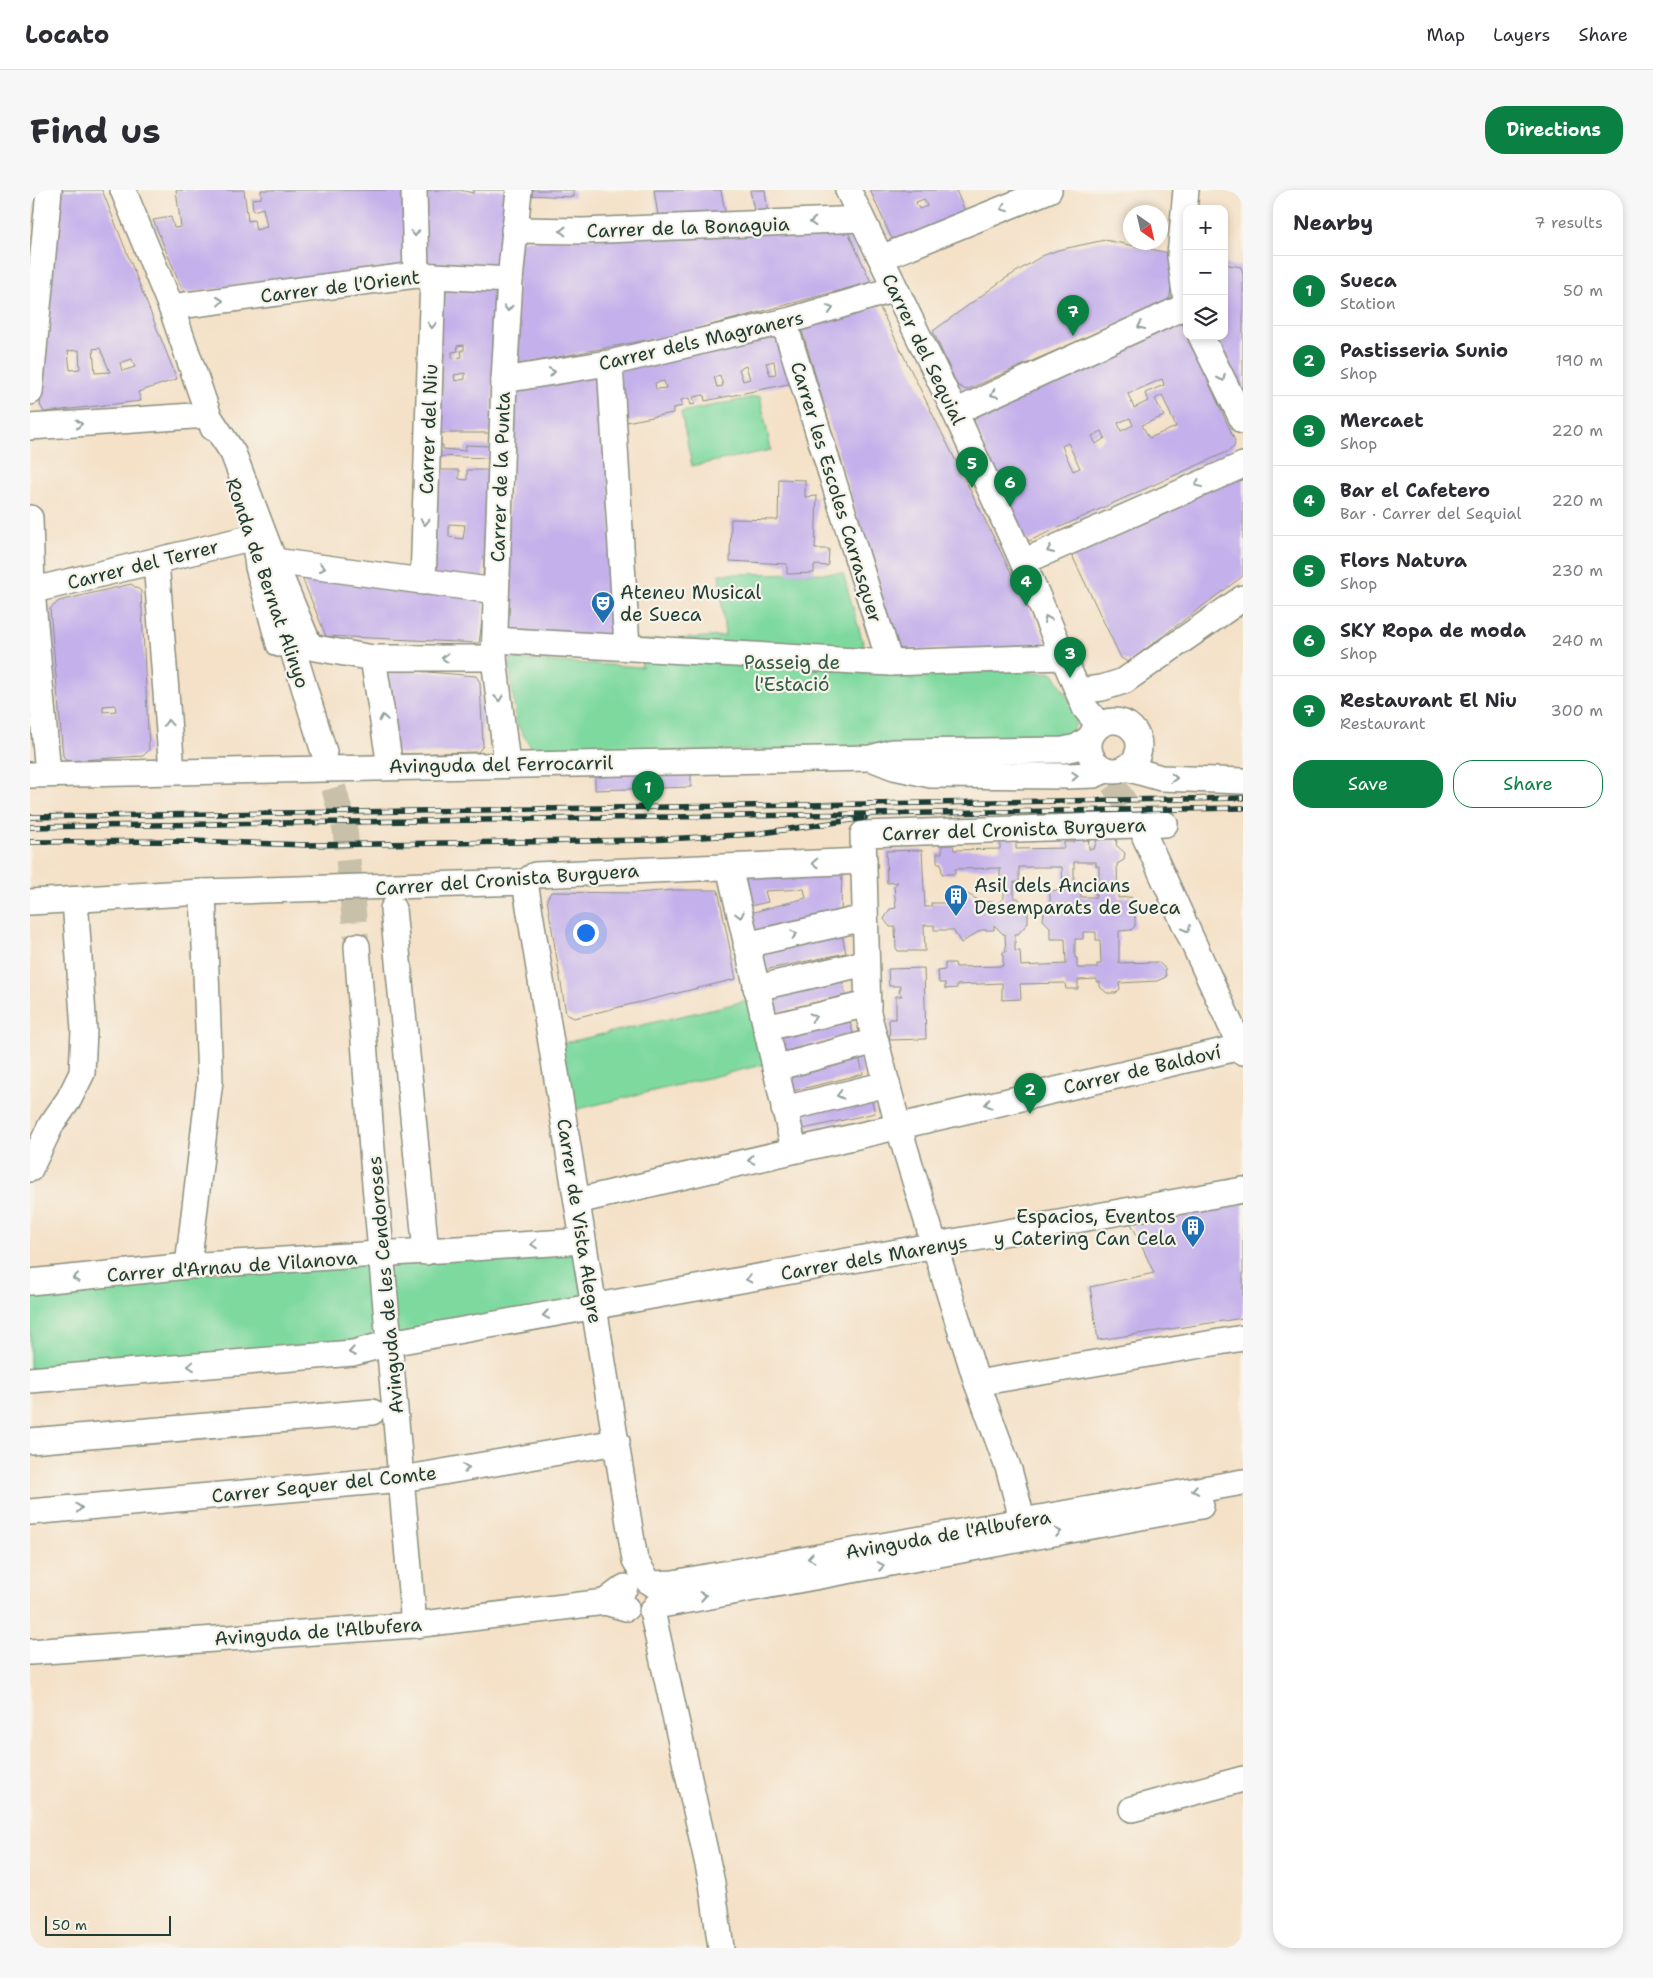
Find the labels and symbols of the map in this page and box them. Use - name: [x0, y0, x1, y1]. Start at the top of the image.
- one-way arrow: [1000, 202, 1009, 213]
- north arrow: [1123, 205, 1168, 250]
- street label: Carrer de la Bonaguia: [586, 211, 790, 244]
- one-way arrow: [808, 217, 816, 228]
- one-way arrow: [558, 225, 566, 236]
- one-way arrow: [410, 229, 420, 237]
- street label: Carrer de l'Orient: [259, 264, 421, 309]
- street label: Carrer del Sequial: [876, 269, 971, 429]
- pin: 7: [1057, 295, 1089, 336]
- one-way arrow: [216, 296, 224, 307]
- one-way arrow: [503, 304, 514, 312]
- one-way arrow: [825, 304, 833, 314]
- street label: Carrer dels Magraners: [596, 305, 806, 376]
- one-way arrow: [1137, 320, 1146, 331]
- one-way arrow: [426, 321, 437, 329]
- street label: Carrer les Escoles Carrasquer: [785, 359, 888, 626]
- street label: Carrer del Niu: [414, 363, 443, 495]
- one-way arrow: [548, 368, 556, 378]
- one-way arrow: [1216, 373, 1226, 382]
- one-way arrow: [990, 388, 999, 398]
- street label: Carrer de la Punta: [485, 391, 516, 563]
- one-way arrow: [75, 418, 83, 429]
- pin: 5: [956, 447, 988, 488]
- pin: 6: [994, 466, 1026, 507]
- street label: Ronda de Bernat Alinyo: [220, 475, 315, 692]
- one-way arrow: [1194, 478, 1203, 489]
- one-way arrow: [419, 519, 430, 527]
- street label: Carrer del Terrer: [65, 534, 221, 595]
- one-way arrow: [1046, 543, 1055, 554]
- one-way arrow: [318, 562, 326, 573]
- pin: 4: [1010, 565, 1042, 606]
- place label: Ateneu Musical de Sueca: [620, 580, 761, 627]
- theatre icon: Ateneu Musical de Sueca: [590, 590, 616, 624]
- one-way arrow: [1043, 615, 1054, 624]
- pin: 3: [1054, 637, 1086, 678]
- park label: Passeig de l'Estació: [744, 650, 840, 697]
- one-way arrow: [441, 653, 448, 663]
- one-way arrow: [493, 694, 504, 702]
- one-way arrow: [378, 714, 388, 722]
- one-way arrow: [163, 718, 174, 726]
- street label: Avinguda del Ferrocarril: [389, 750, 614, 779]
- one-way arrow: [1071, 770, 1079, 781]
- pin: 1: [632, 771, 664, 812]
- one-way arrow: [1170, 773, 1178, 784]
- street label: Carrer del Cronista Burguera: [882, 812, 1147, 847]
- street label: Carrer del Cronista Burguera: [374, 858, 640, 901]
- one-way arrow: [811, 858, 819, 869]
- place label: Asil dels Ancians Desemparats de Sueca: [974, 873, 1180, 920]
- building icon: Asil dels Ancians Desemparats de Sueca: [943, 883, 969, 917]
- one-way arrow: [734, 910, 744, 919]
- your location: [573, 920, 599, 946]
- one-way arrow: [1181, 924, 1191, 933]
- one-way arrow: [789, 929, 798, 940]
- one-way arrow: [809, 1012, 818, 1023]
- street label: Carrer de Baldoví: [1061, 1039, 1224, 1100]
- pin: 2: [1014, 1073, 1046, 1114]
- one-way arrow: [835, 1089, 844, 1100]
- one-way arrow: [984, 1098, 993, 1109]
- street label: Carrer de Vista Alegre: [551, 1117, 608, 1325]
- one-way arrow: [746, 1154, 755, 1165]
- street label: Avinguda de les Cendoroses: [362, 1155, 409, 1415]
- place label: Espacios, Eventos y Catering Can Cela: [994, 1204, 1176, 1251]
- building icon: Espacios, Eventos y Catering Can Cela: [1180, 1214, 1206, 1248]
- street label: Carrer dels Marenys: [779, 1229, 969, 1286]
- one-way arrow: [530, 1239, 538, 1250]
- street label: Carrer d'Arnau de Vilanova: [106, 1245, 358, 1288]
- one-way arrow: [71, 1272, 79, 1283]
- one-way arrow: [744, 1274, 753, 1284]
- one-way arrow: [542, 1309, 550, 1319]
- one-way arrow: [348, 1347, 357, 1357]
- one-way arrow: [186, 1361, 194, 1372]
- street label: Carrer Sequer del Comte: [210, 1460, 438, 1509]
- one-way arrow: [462, 1464, 471, 1474]
- one-way arrow: [1191, 1484, 1199, 1494]
- one-way arrow: [75, 1502, 83, 1513]
- street label: Avinguda de l'Albufera: [844, 1504, 1053, 1565]
- one-way arrow: [1053, 1528, 1062, 1538]
- one-way arrow: [807, 1553, 815, 1563]
- one-way arrow: [876, 1561, 885, 1571]
- one-way arrow: [699, 1592, 708, 1602]
- street label: Avinguda de l'Albufera: [213, 1612, 423, 1651]
- scale bar: [45, 1913, 171, 1936]

